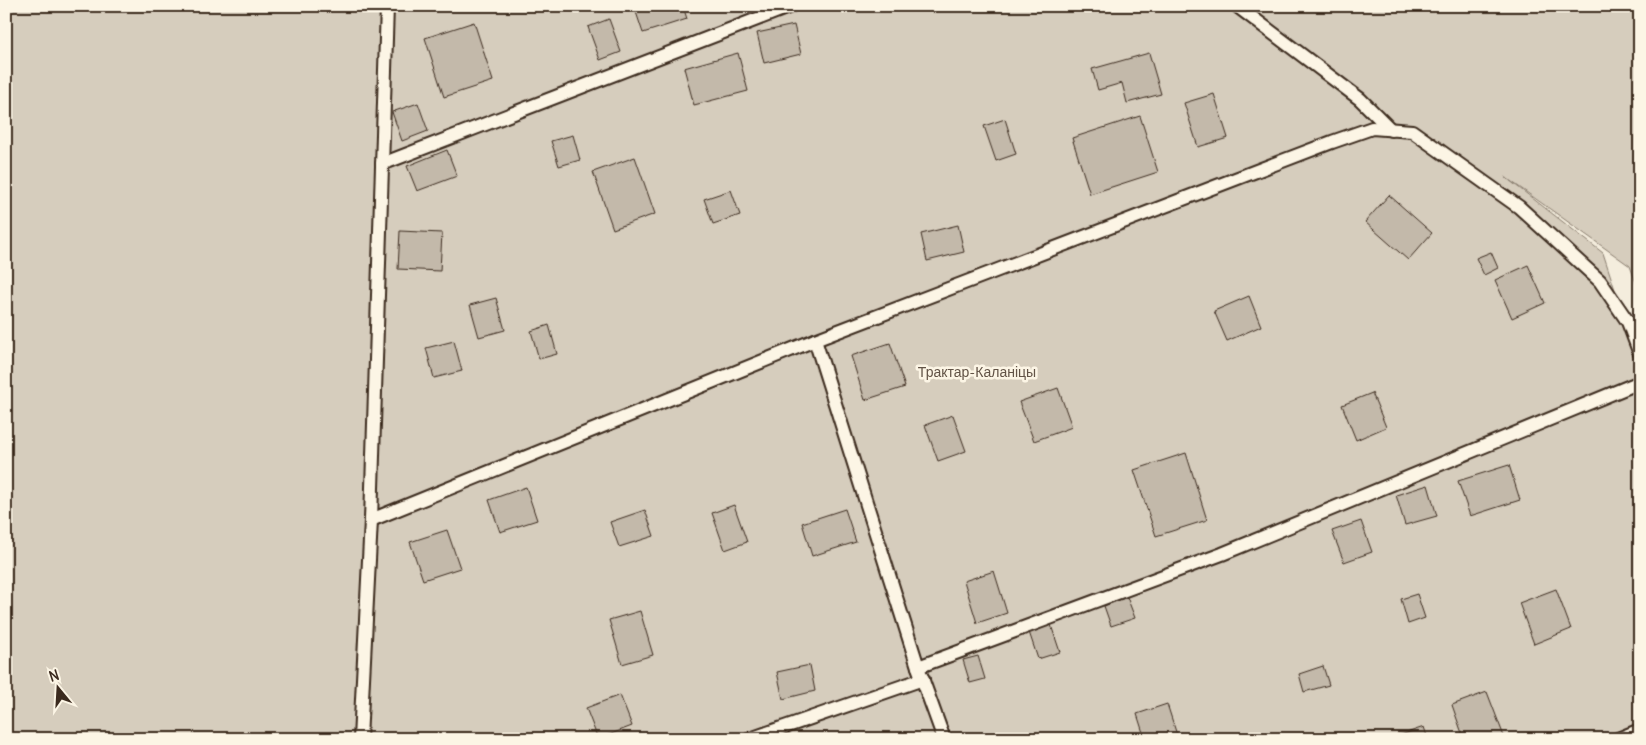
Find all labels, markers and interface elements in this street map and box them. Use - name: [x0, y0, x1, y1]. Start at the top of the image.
- park label: Трактар-Каланіцы: [918, 363, 1036, 381]
- north arrow: [32, 662, 82, 712]
- text: N: [47, 666, 61, 686]

